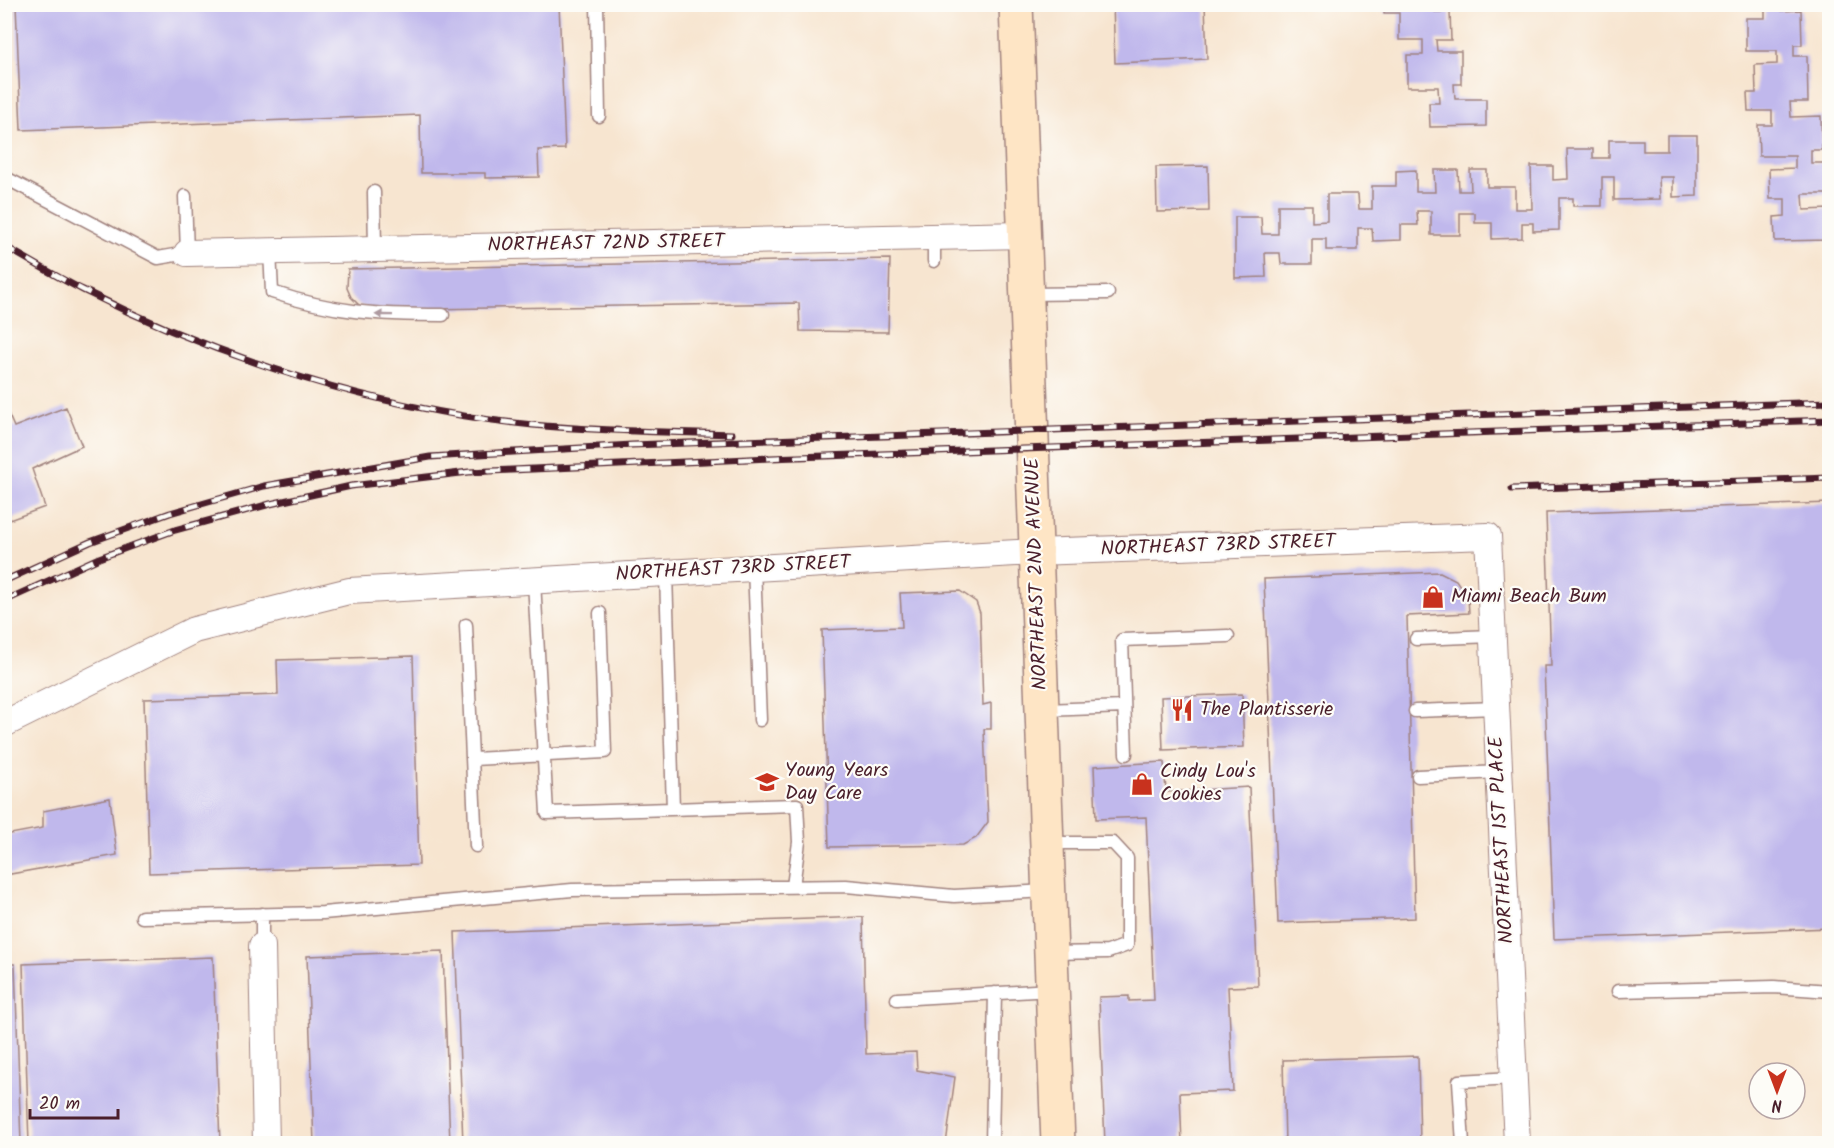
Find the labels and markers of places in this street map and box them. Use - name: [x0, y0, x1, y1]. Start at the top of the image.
- place label: Miami Beach Bum: [1451, 581, 1607, 613]
- shop icon: Miami Beach Bum: [1420, 584, 1446, 610]
- place label: The Plantisserie: [1200, 694, 1333, 726]
- restaurant icon: The Plantisserie: [1169, 697, 1195, 723]
- place label: Young Years Day Care: [785, 755, 889, 810]
- place label: Cindy Lou's Cookies: [1160, 756, 1256, 811]
- school or university icon: Young Years Day Care: [754, 769, 780, 795]
- shop icon: Cindy Lou's Cookies: [1129, 771, 1155, 797]

